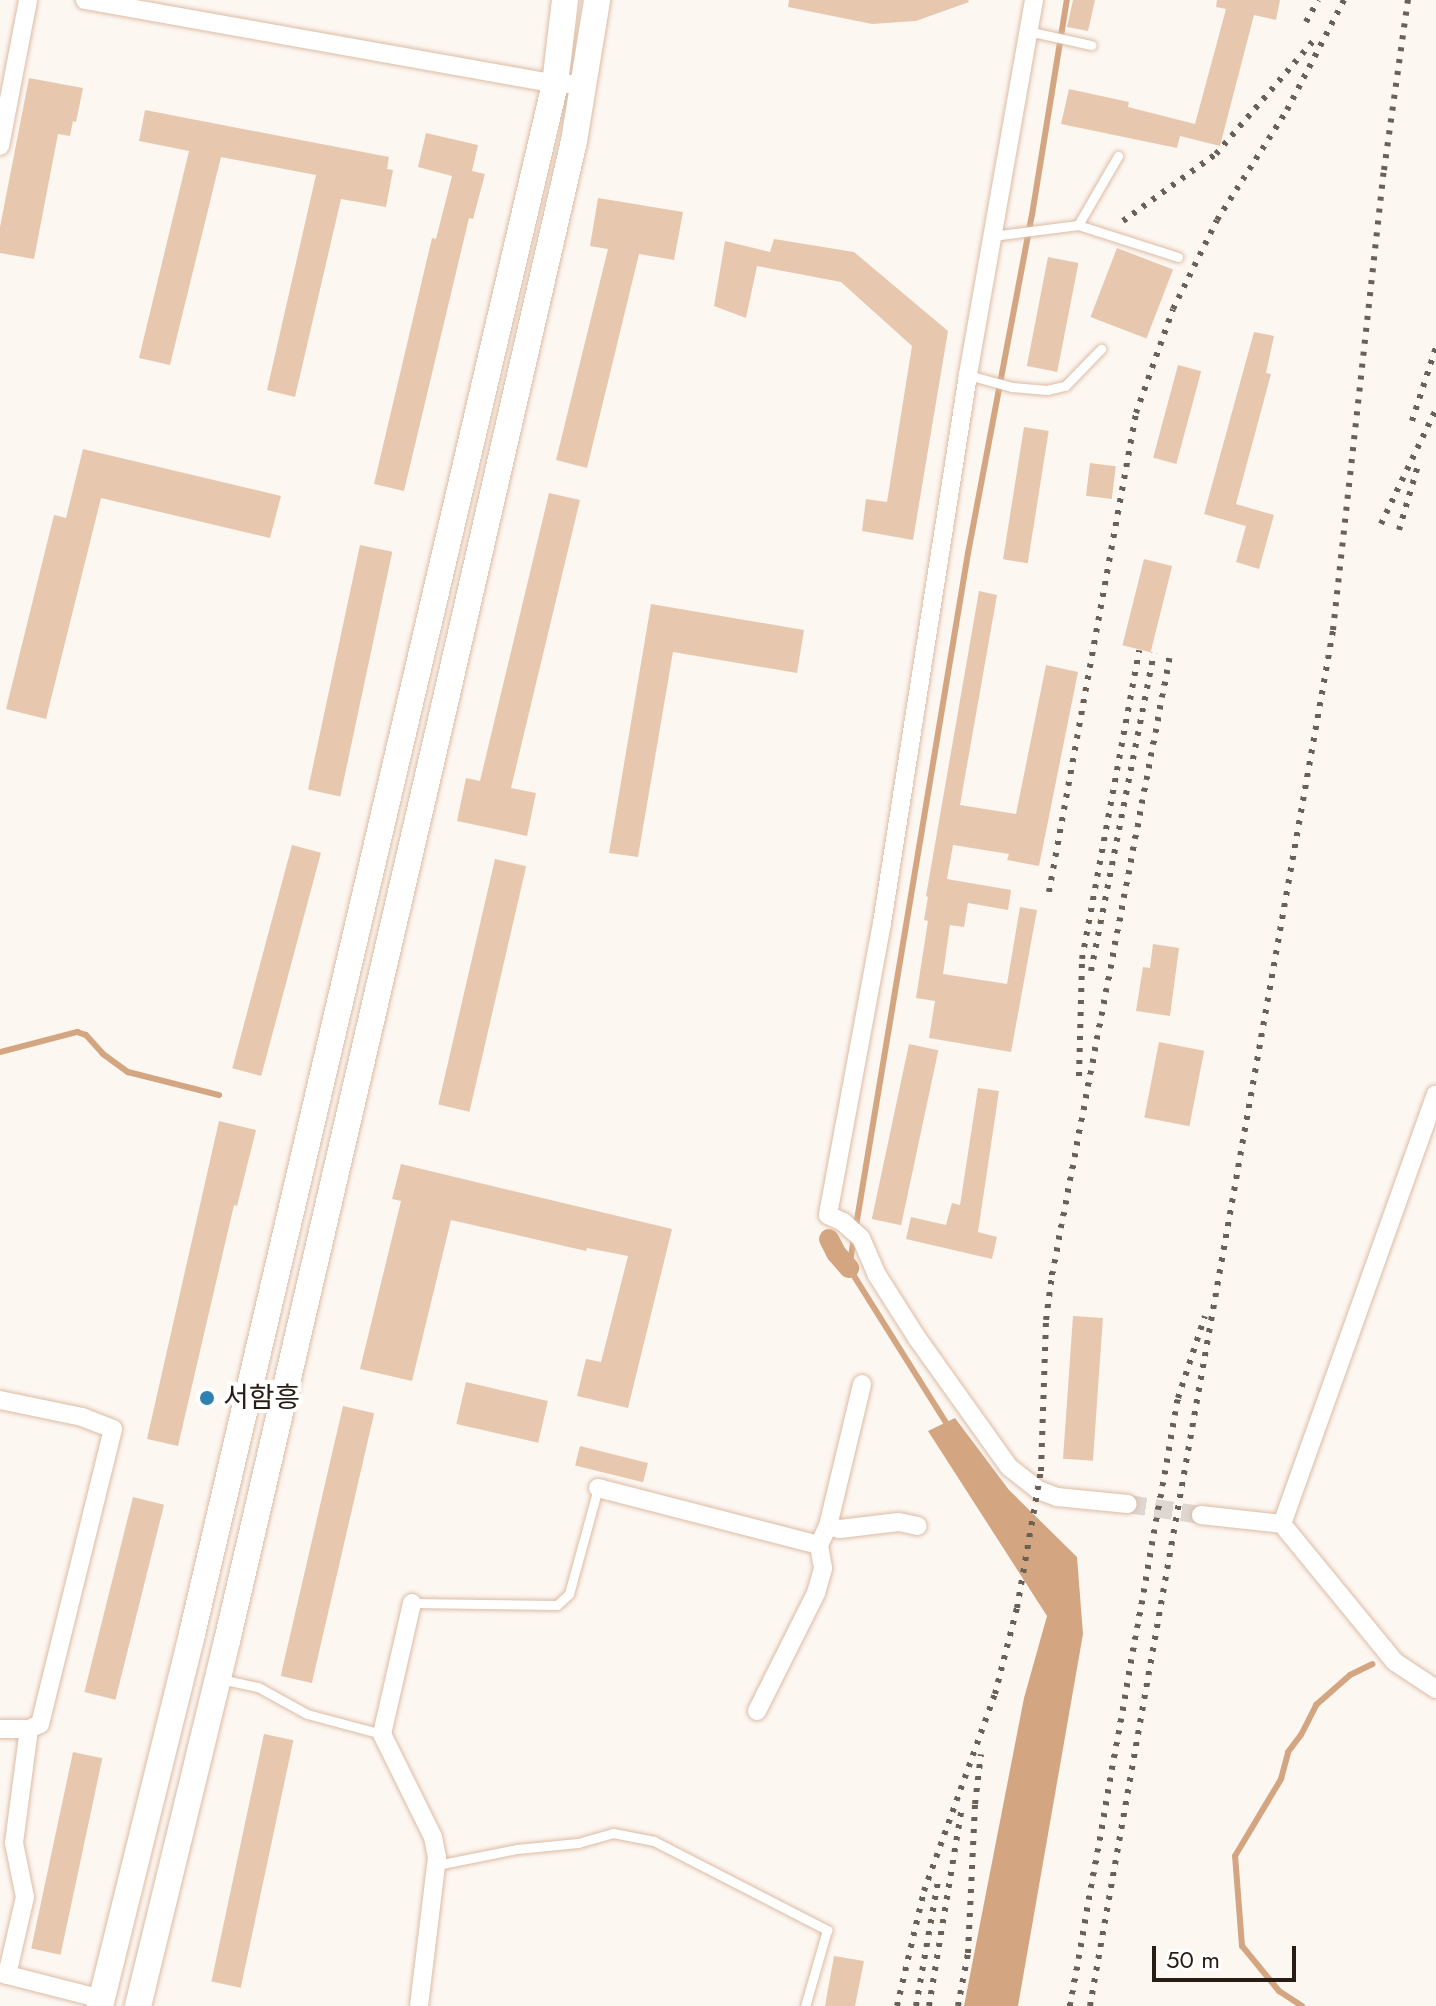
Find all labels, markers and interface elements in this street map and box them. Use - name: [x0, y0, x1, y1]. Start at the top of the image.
- place label: 서함흥: [223, 1381, 300, 1415]
- marker: 서함흥: [198, 1389, 216, 1407]
- scale bar: [1156, 1930, 1300, 1980]
- text: 50 m: [1166, 1942, 1220, 1977]

